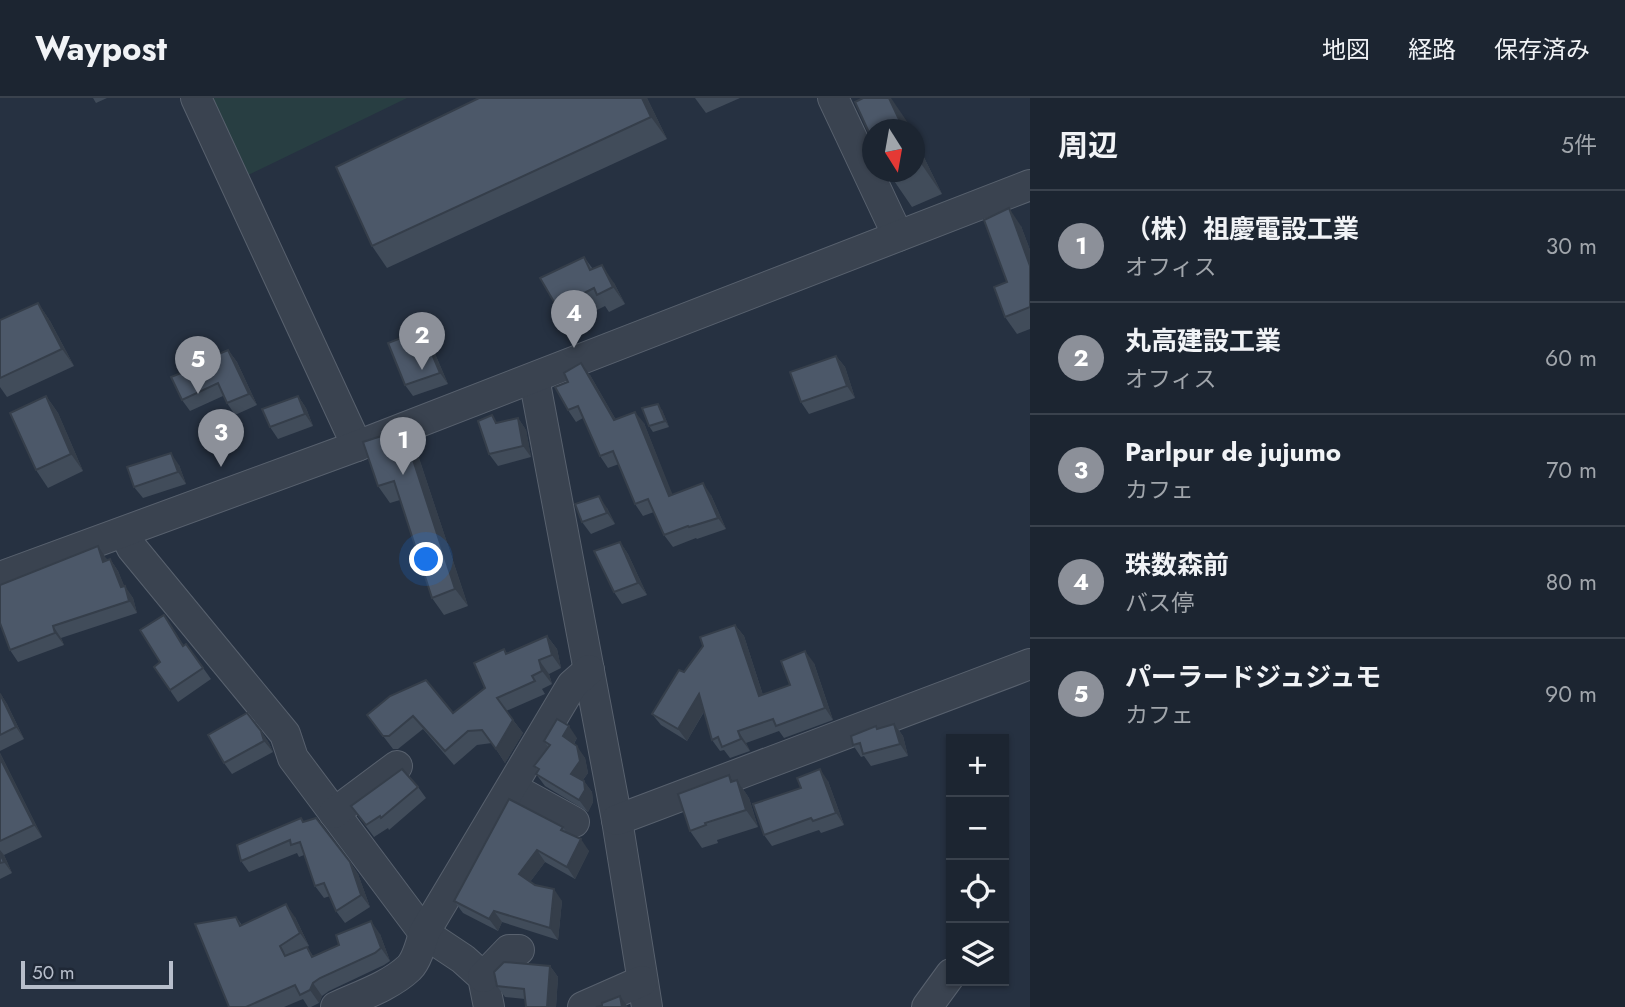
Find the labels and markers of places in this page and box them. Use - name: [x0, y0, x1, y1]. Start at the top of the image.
- pin: 4: [551, 290, 597, 348]
- pin: 2: [399, 312, 445, 370]
- pin: 5: [175, 336, 221, 394]
- pin: 3: [198, 409, 244, 467]
- pin: 1: [380, 417, 426, 475]

